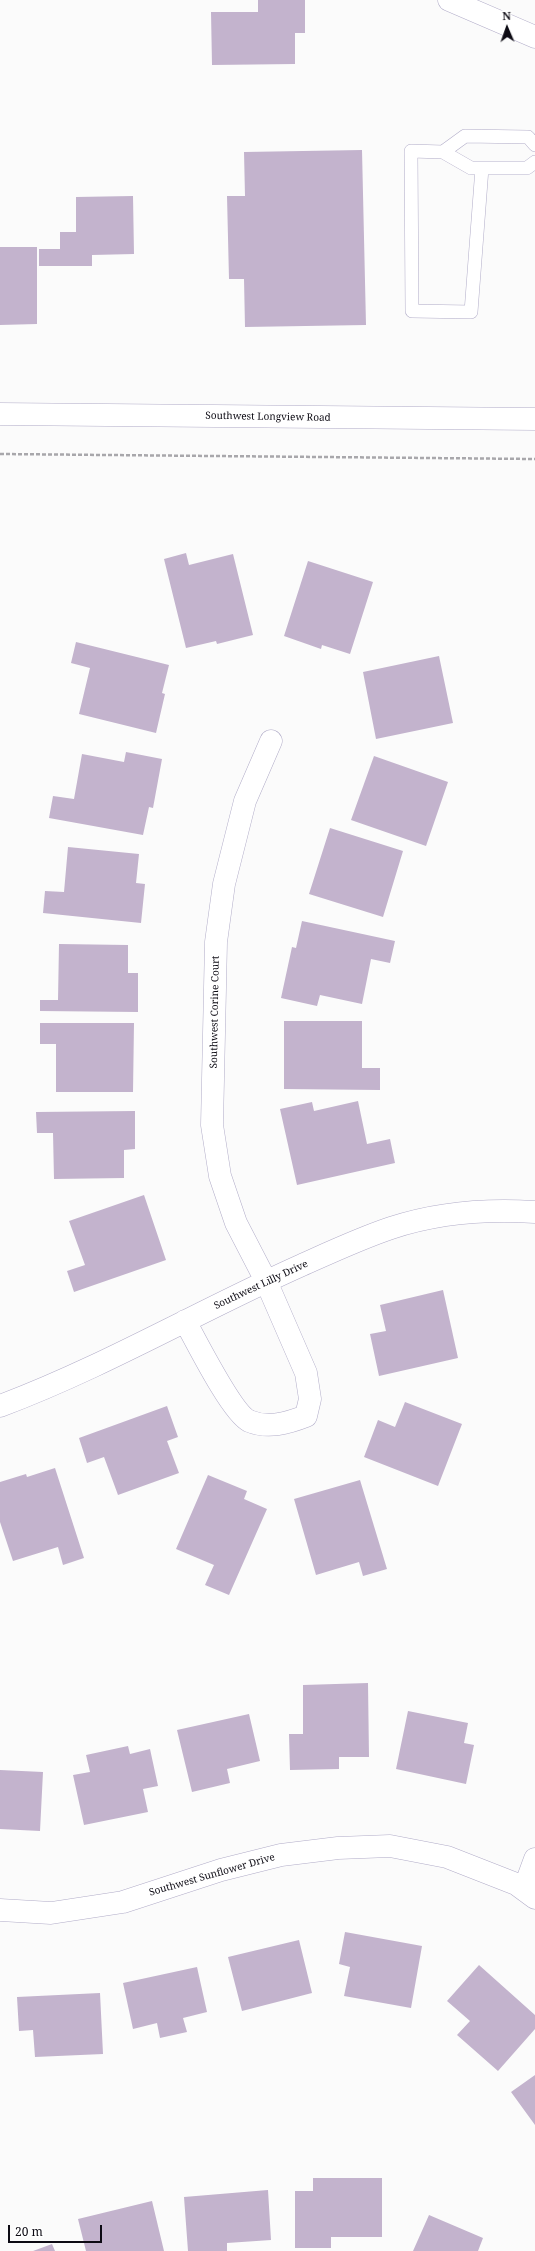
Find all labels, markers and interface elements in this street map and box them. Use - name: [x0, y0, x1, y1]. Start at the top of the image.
- north arrow: [487, 8, 527, 48]
- text: N: [502, 8, 511, 23]
- street label: Southwest Longview Road: [205, 410, 331, 424]
- street label: Southwest Corine Court: [208, 956, 222, 1068]
- street label: Southwest Lilly Drive: [212, 1258, 310, 1312]
- street label: Southwest Sunflower Drive: [148, 1851, 276, 1899]
- scale bar: [10, 2217, 104, 2243]
- text: 20 m: [15, 2223, 43, 2240]

